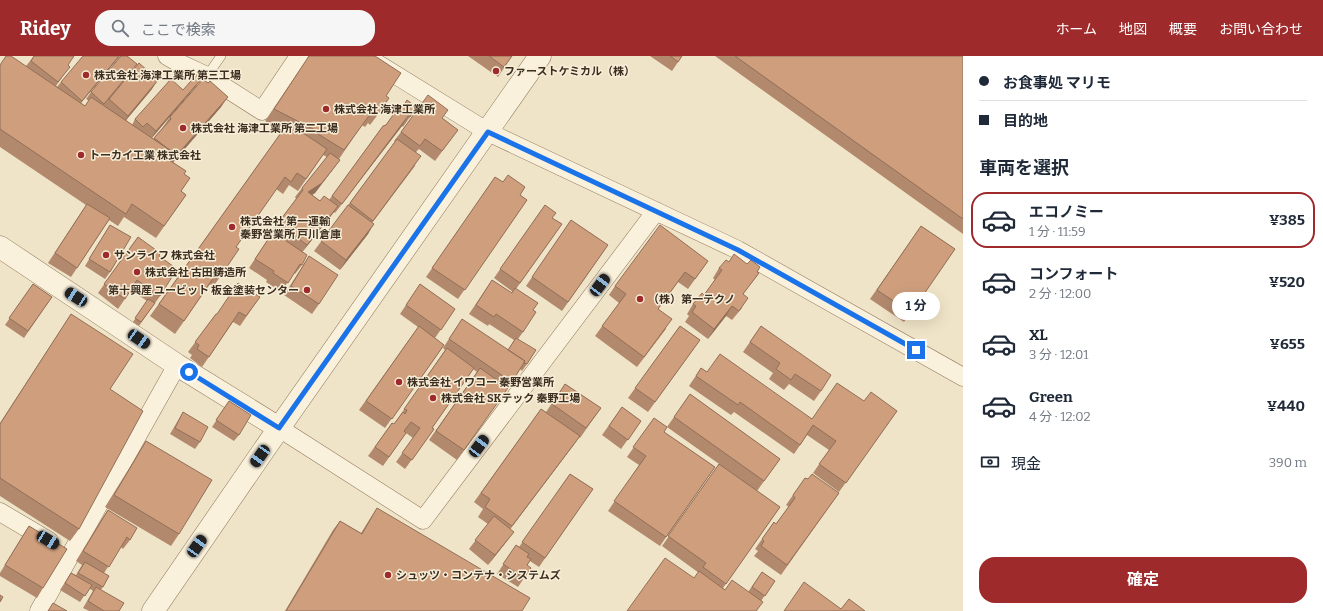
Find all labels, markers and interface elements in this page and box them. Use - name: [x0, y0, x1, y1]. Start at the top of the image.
- search box: [95, 10, 375, 46]
- text: Ridey: [20, 17, 71, 40]
- icon: search: [109, 17, 131, 39]
- text: ここで検索: [141, 21, 216, 39]
- text: ホーム: [1055, 21, 1097, 38]
- text: 地図: [1119, 21, 1147, 38]
- text: 概要: [1169, 21, 1197, 38]
- text: お問い合わせ: [1219, 21, 1303, 38]
- place label: ファーストケミカル（株）: [504, 65, 635, 78]
- marker: ファーストケミカル（株）: [491, 66, 501, 76]
- place label: 株式会社 海津工業所 第三工場: [94, 69, 241, 82]
- marker: 株式会社 海津工業所 第三工場: [81, 70, 91, 80]
- text: お食事処 マリモ: [1003, 74, 1111, 92]
- place label: 株式会社 海津工業所: [334, 103, 435, 116]
- marker: 株式会社 海津工業所: [321, 104, 331, 114]
- text: 目的地: [1003, 112, 1048, 130]
- place label: 株式会社 海津工業所 第二工場: [191, 122, 338, 135]
- marker: 株式会社 海津工業所 第二工場: [178, 123, 188, 133]
- place label: トーカイ工業 株式会社: [89, 149, 201, 162]
- marker: トーカイ工業 株式会社: [76, 150, 86, 160]
- text: 車両を選択: [979, 157, 1069, 179]
- icon: car: [981, 202, 1017, 238]
- text: エコノミー: [1029, 203, 1104, 221]
- text: ¥385: [1269, 211, 1305, 229]
- place label: 株式会社 第一運輸 秦野営業所 戸川倉庫: [240, 215, 341, 241]
- marker: 株式会社 第一運輸 秦野営業所 戸川倉庫: [227, 222, 237, 232]
- text: 1 分 · 11:59: [1029, 224, 1086, 239]
- place label: サンライフ 株式会社: [114, 249, 215, 262]
- marker: サンライフ 株式会社: [101, 250, 111, 260]
- icon: car: [981, 264, 1017, 300]
- text: コンフォート: [1029, 265, 1119, 283]
- place label: 株式会社 古田鋳造所: [145, 266, 246, 279]
- marker: 株式会社 古田鋳造所: [132, 267, 142, 277]
- car: [588, 272, 612, 298]
- text: ¥520: [1269, 273, 1305, 291]
- place label: 第十興産 ユービット 板金塗装センター: [108, 284, 299, 297]
- car: [63, 285, 89, 309]
- marker: 第十興産 ユービット 板金塗装センター: [302, 285, 312, 295]
- text: 2 分 · 12:00: [1029, 286, 1091, 301]
- callout: 1 分: [892, 292, 940, 320]
- place label: （株）第一テクノ: [648, 293, 735, 306]
- marker: （株）第一テクノ: [635, 294, 645, 304]
- text: 1 分: [906, 298, 926, 313]
- icon: car: [981, 326, 1017, 362]
- text: XL: [1029, 326, 1048, 344]
- car: [126, 327, 152, 351]
- text: ¥655: [1270, 335, 1305, 353]
- route end: [907, 341, 925, 359]
- text: 3 分 · 12:01: [1029, 347, 1089, 362]
- route start: [180, 363, 198, 381]
- place label: 株式会社 イワコー 秦野営業所: [407, 376, 554, 389]
- marker: 株式会社 イワコー 秦野営業所: [394, 377, 404, 387]
- icon: car: [981, 388, 1017, 424]
- text: Green: [1029, 388, 1073, 406]
- place label: 株式会社 SKテック 秦野工場: [441, 392, 580, 405]
- marker: 株式会社 SKテック 秦野工場: [428, 393, 438, 403]
- text: ¥440: [1267, 397, 1305, 415]
- text: 4 分 · 12:02: [1029, 409, 1091, 424]
- car: [467, 433, 491, 459]
- car: [248, 443, 272, 469]
- icon: cash: [979, 451, 1001, 473]
- text: 現金: [1011, 455, 1041, 473]
- text: 390 m: [1269, 455, 1307, 470]
- car: [35, 529, 61, 551]
- car: [185, 533, 209, 559]
- button: 確定: [979, 557, 1307, 603]
- place label: シュッツ・コンテナ・システムズ: [396, 569, 561, 582]
- marker: シュッツ・コンテナ・システムズ: [383, 570, 393, 580]

